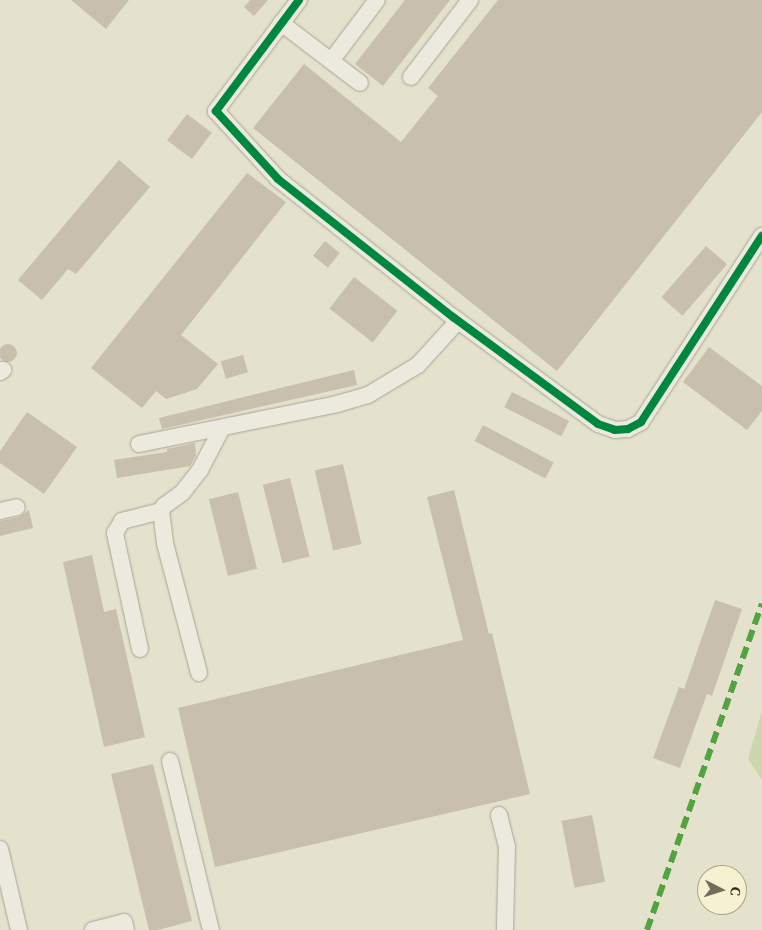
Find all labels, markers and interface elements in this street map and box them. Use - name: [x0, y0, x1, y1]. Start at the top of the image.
- north arrow: [697, 865, 747, 915]
- text: С: [726, 886, 746, 896]

